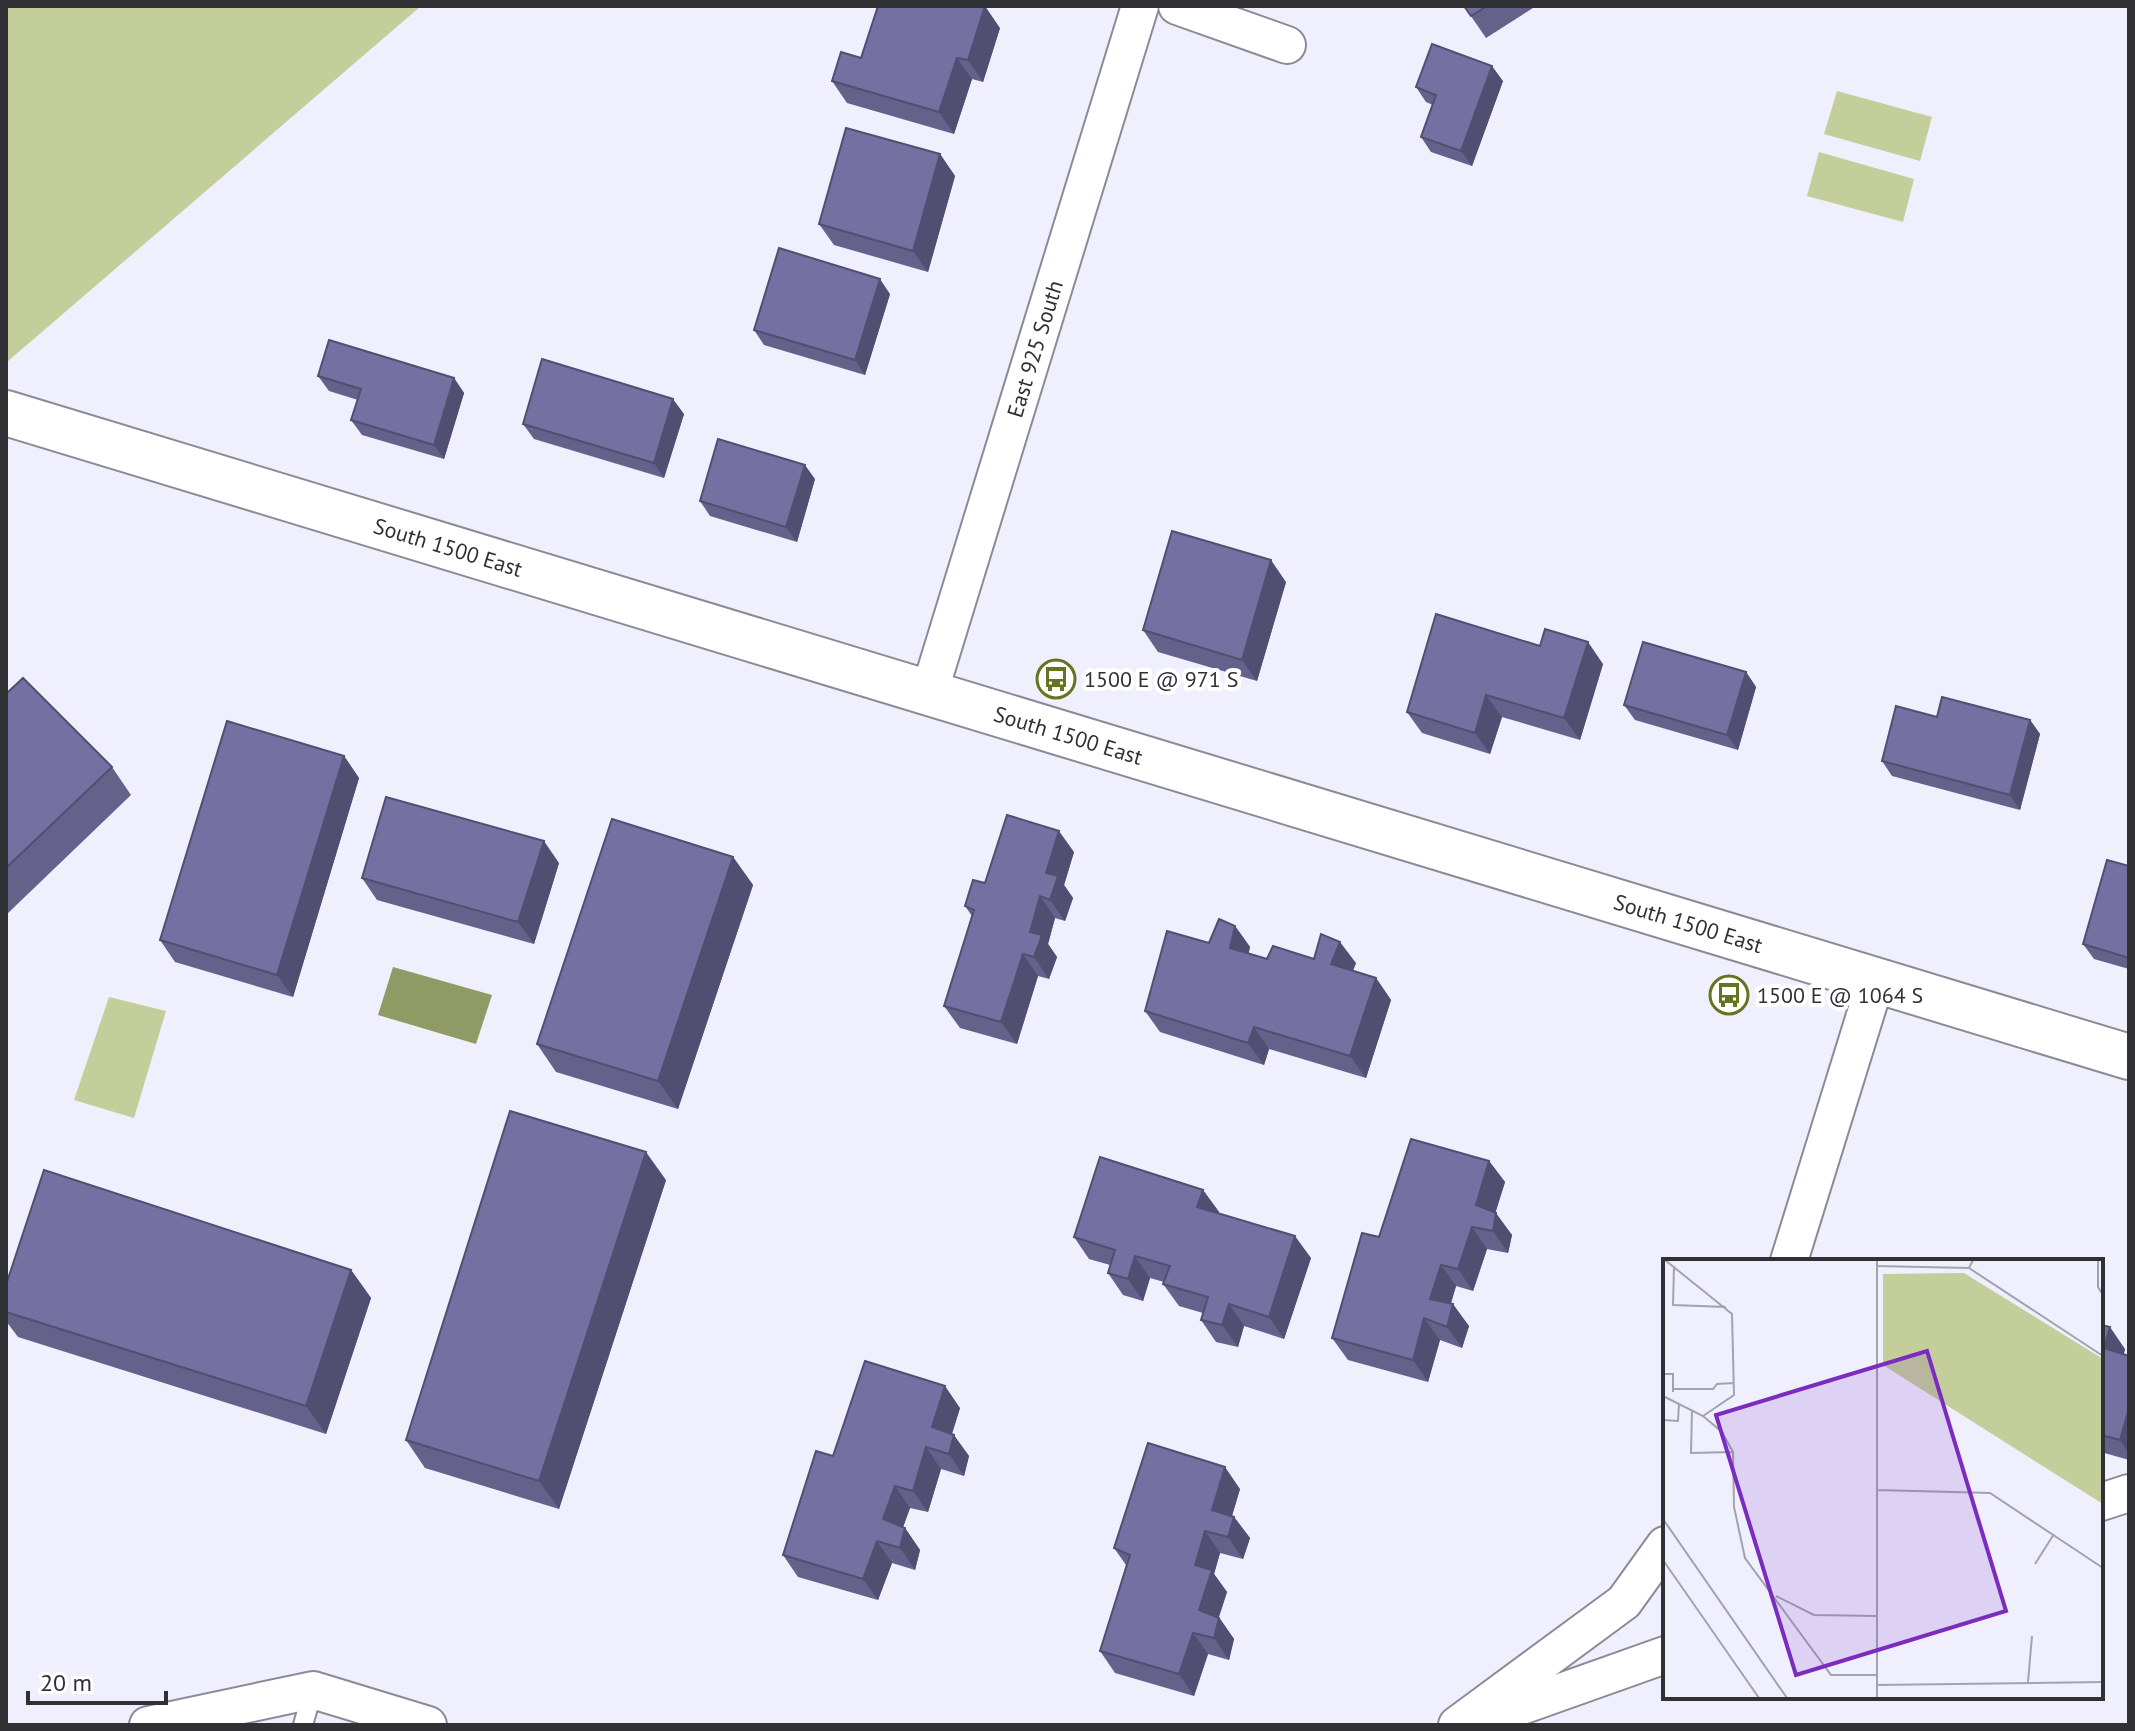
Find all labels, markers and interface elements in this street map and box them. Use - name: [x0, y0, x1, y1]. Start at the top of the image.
- street label: East 925 South: [1000, 277, 1069, 421]
- street label: South 1500 East: [370, 511, 526, 583]
- bus stop icon: 1500 E @ 971 S: [1035, 658, 1077, 700]
- place label: 1500 E @ 971 S: [1084, 665, 1238, 693]
- street label: South 1500 East: [990, 699, 1146, 771]
- street label: South 1500 East: [1611, 888, 1767, 959]
- bus stop icon: 1500 E @ 1064 S: [1708, 974, 1750, 1016]
- place label: 1500 E @ 1064 S: [1757, 981, 1923, 1009]
- inset map: [1663, 1259, 2103, 1699]
- scale bar: [28, 1655, 166, 1705]
- text: 20 m: [40, 1667, 92, 1698]

